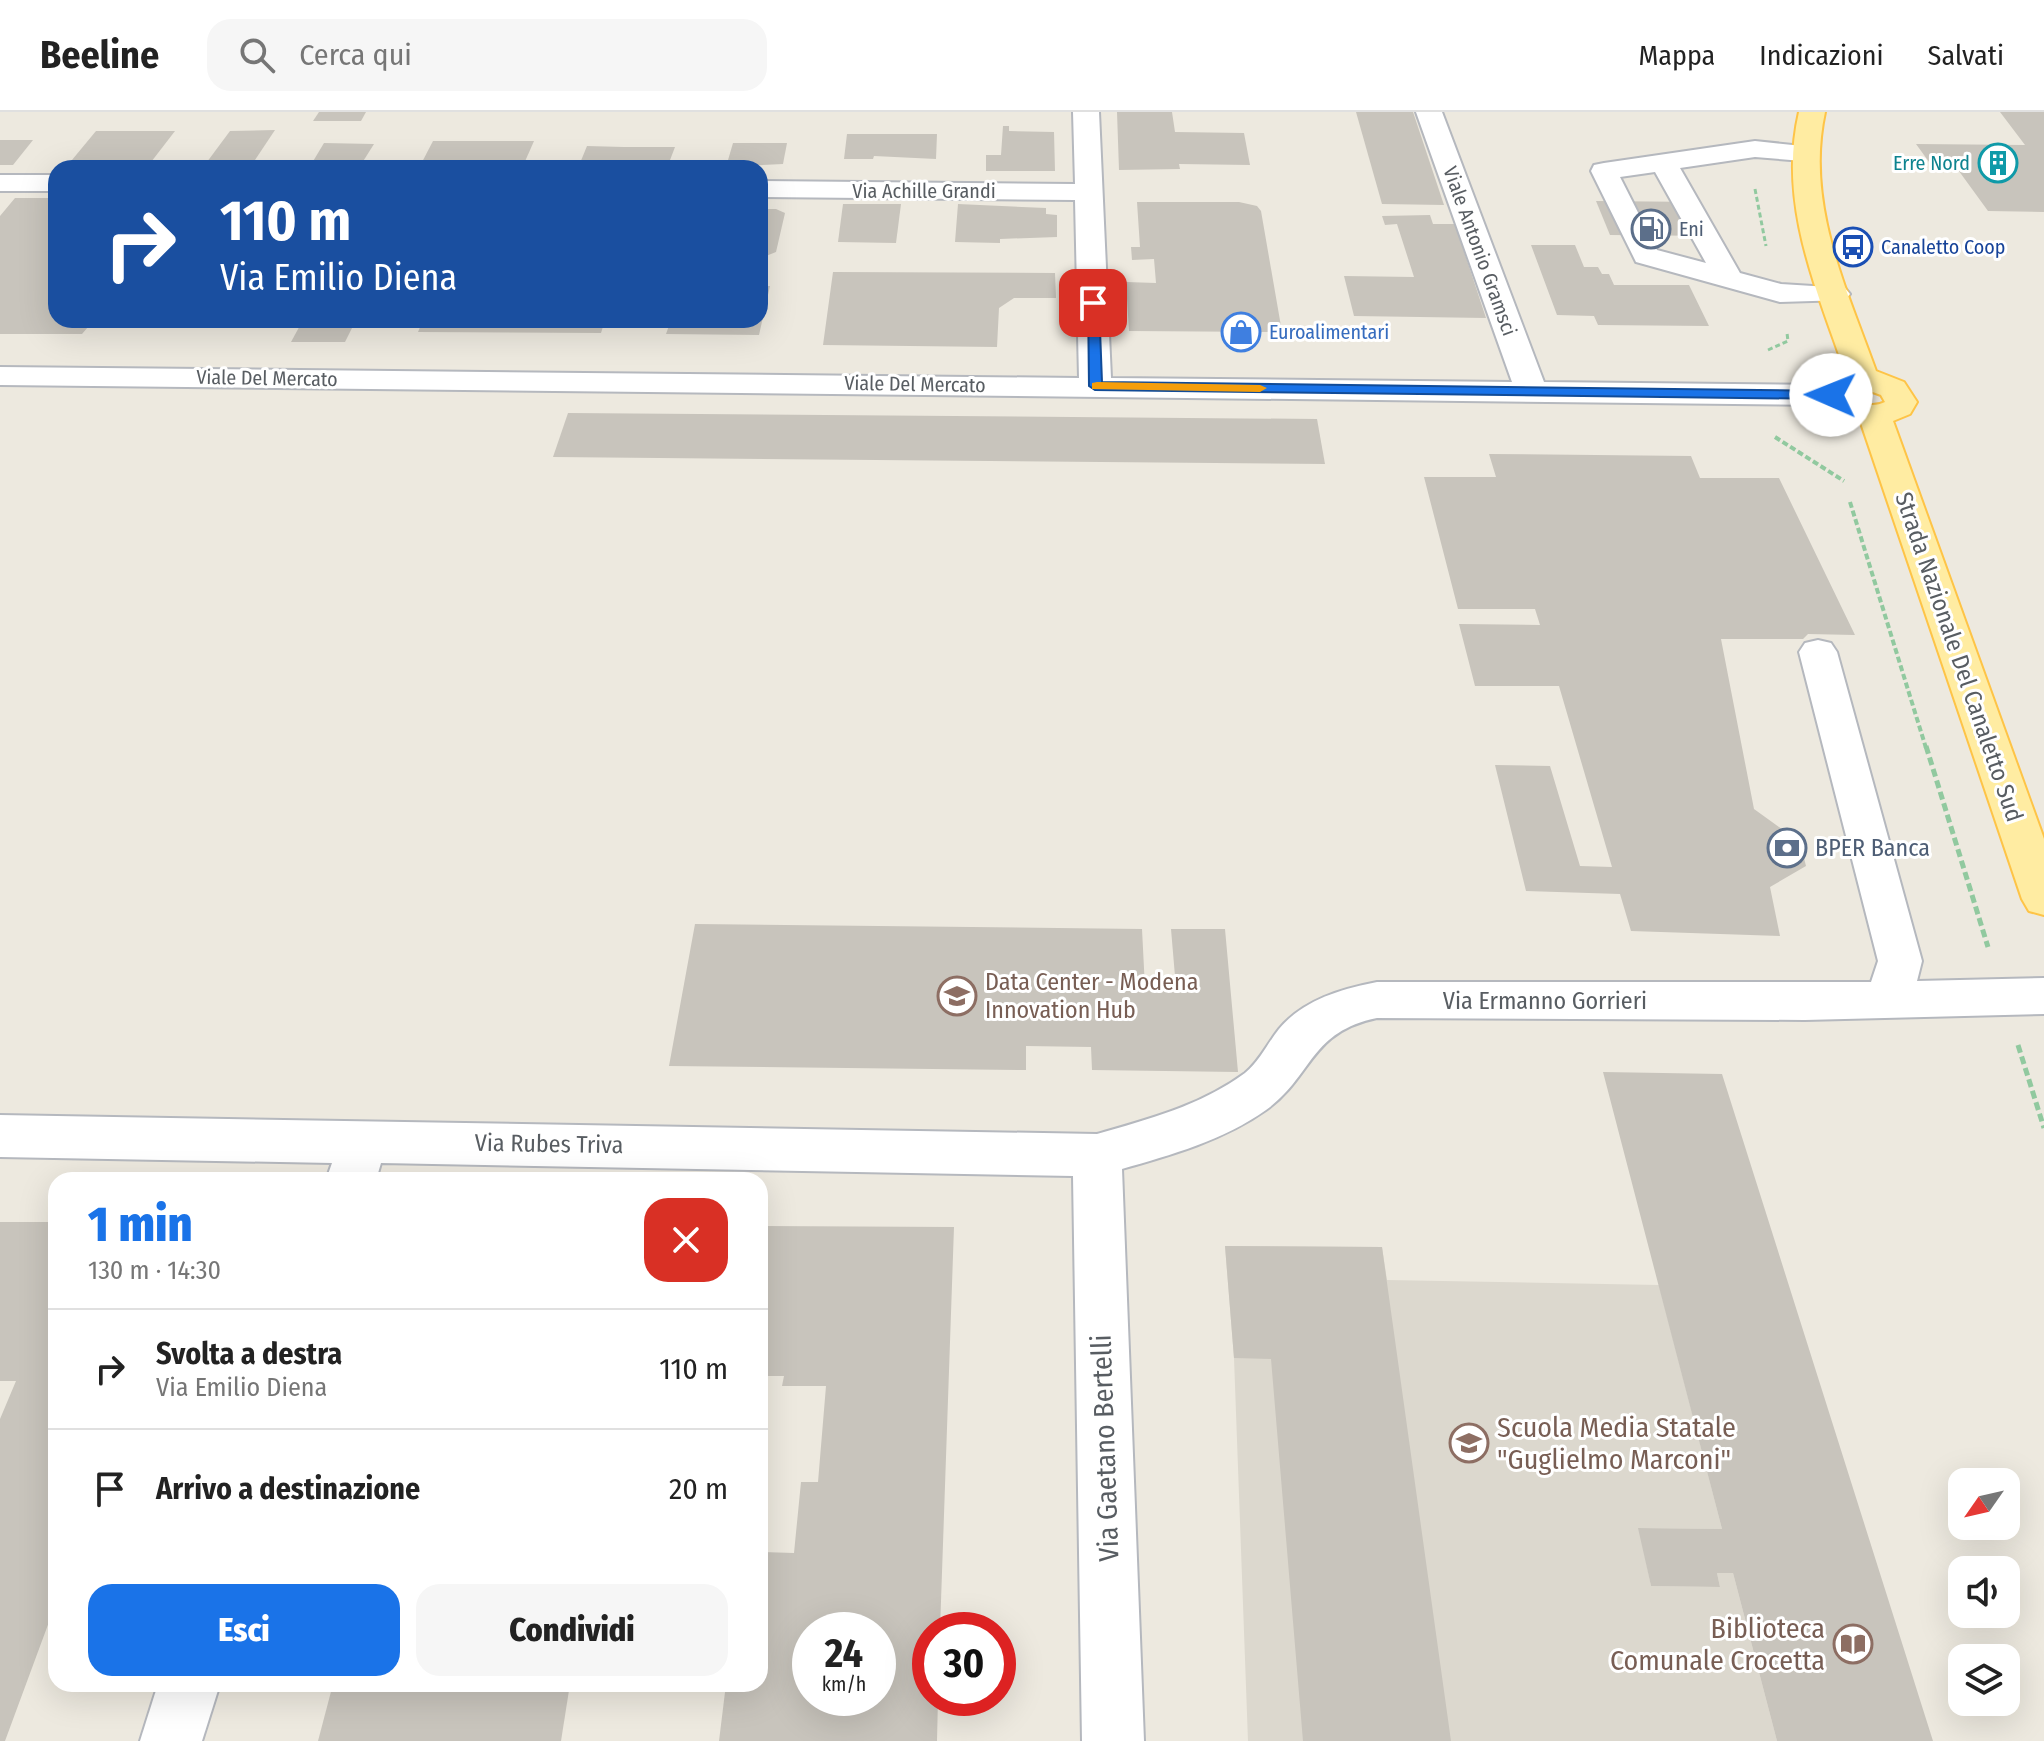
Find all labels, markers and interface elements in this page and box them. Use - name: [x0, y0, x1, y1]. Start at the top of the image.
- search box: [207, 19, 767, 91]
- text: Beeline: [40, 32, 159, 78]
- icon: search: [235, 33, 279, 77]
- text: Cerca qui: [299, 37, 412, 73]
- text: Mappa: [1638, 39, 1715, 72]
- text: Indicazioni: [1759, 39, 1884, 72]
- text: Salvati: [1928, 39, 2004, 72]
- building icon: Erre Nord: [1977, 142, 2019, 184]
- place label: Erre Nord: [1893, 151, 1970, 175]
- street label: Viale Antonio Gramsci: [1438, 163, 1522, 339]
- street label: Via Achille Grandi: [852, 179, 996, 203]
- text: 110 m: [220, 188, 351, 255]
- icon: right: [88, 192, 192, 296]
- fuel station icon: Eni: [1630, 208, 1672, 250]
- place label: Eni: [1679, 217, 1704, 241]
- bus stop icon: Canaletto Coop: [1832, 226, 1874, 268]
- place label: Canaletto Coop: [1881, 235, 2005, 259]
- text: Via Emilio Diena: [220, 256, 457, 300]
- pin: [1059, 269, 1127, 337]
- icon: arrive: [1071, 281, 1115, 325]
- shop icon: Euroalimentari: [1220, 311, 1262, 353]
- place label: Euroalimentari: [1269, 320, 1389, 344]
- position arrow: [1789, 353, 1873, 437]
- street label: Viale Del Mercato: [196, 365, 338, 391]
- street label: Viale Del Mercato: [844, 371, 986, 397]
- street label: Strada Nazionale Del Canaletto Sud: [1889, 489, 2029, 825]
- bank icon: BPER Banca: [1766, 827, 1808, 869]
- place label: BPER Banca: [1815, 834, 1930, 862]
- place label: Data Center - Modena Innovation Hub: [985, 968, 1198, 1024]
- school or university icon: Data Center - Modena Innovation Hub: [936, 975, 978, 1017]
- street label: Via Ermanno Gorrieri: [1443, 987, 1647, 1015]
- street label: Via Rubes Triva: [474, 1129, 624, 1159]
- text: 1 min: [88, 1196, 192, 1254]
- button: close: [644, 1198, 728, 1282]
- text: 130 m · 14:30: [88, 1255, 221, 1286]
- street label: Via Gaetano Bertelli: [1085, 1334, 1125, 1562]
- text: Svolta a destra: [156, 1336, 342, 1372]
- icon: right: [88, 1347, 132, 1391]
- text: 110 m: [659, 1351, 728, 1387]
- text: Via Emilio Diena: [156, 1372, 327, 1403]
- place label: Scuola Media Statale "Guglielmo Marconi": [1497, 1411, 1736, 1476]
- school or university icon: Scuola Media Statale "Guglielmo Marconi": [1448, 1422, 1490, 1464]
- icon: arrive: [88, 1467, 132, 1511]
- north arrow: [1948, 1468, 2020, 1540]
- map controls: [1948, 1468, 2020, 1716]
- text: Arrivo a destinazione: [156, 1471, 420, 1507]
- text: 20 m: [669, 1471, 728, 1507]
- button: sound: [1948, 1556, 2020, 1628]
- button: Esci: [88, 1584, 400, 1676]
- button: Condividi: [416, 1584, 728, 1676]
- speed limit sign: 30: [912, 1612, 1016, 1716]
- place label: Biblioteca Comunale Crocetta: [1610, 1612, 1825, 1677]
- library icon: Biblioteca Comunale Crocetta: [1832, 1623, 1874, 1665]
- text: 24: [825, 1630, 863, 1678]
- button: layers: [1948, 1644, 2020, 1716]
- text: km/h: [822, 1672, 866, 1696]

